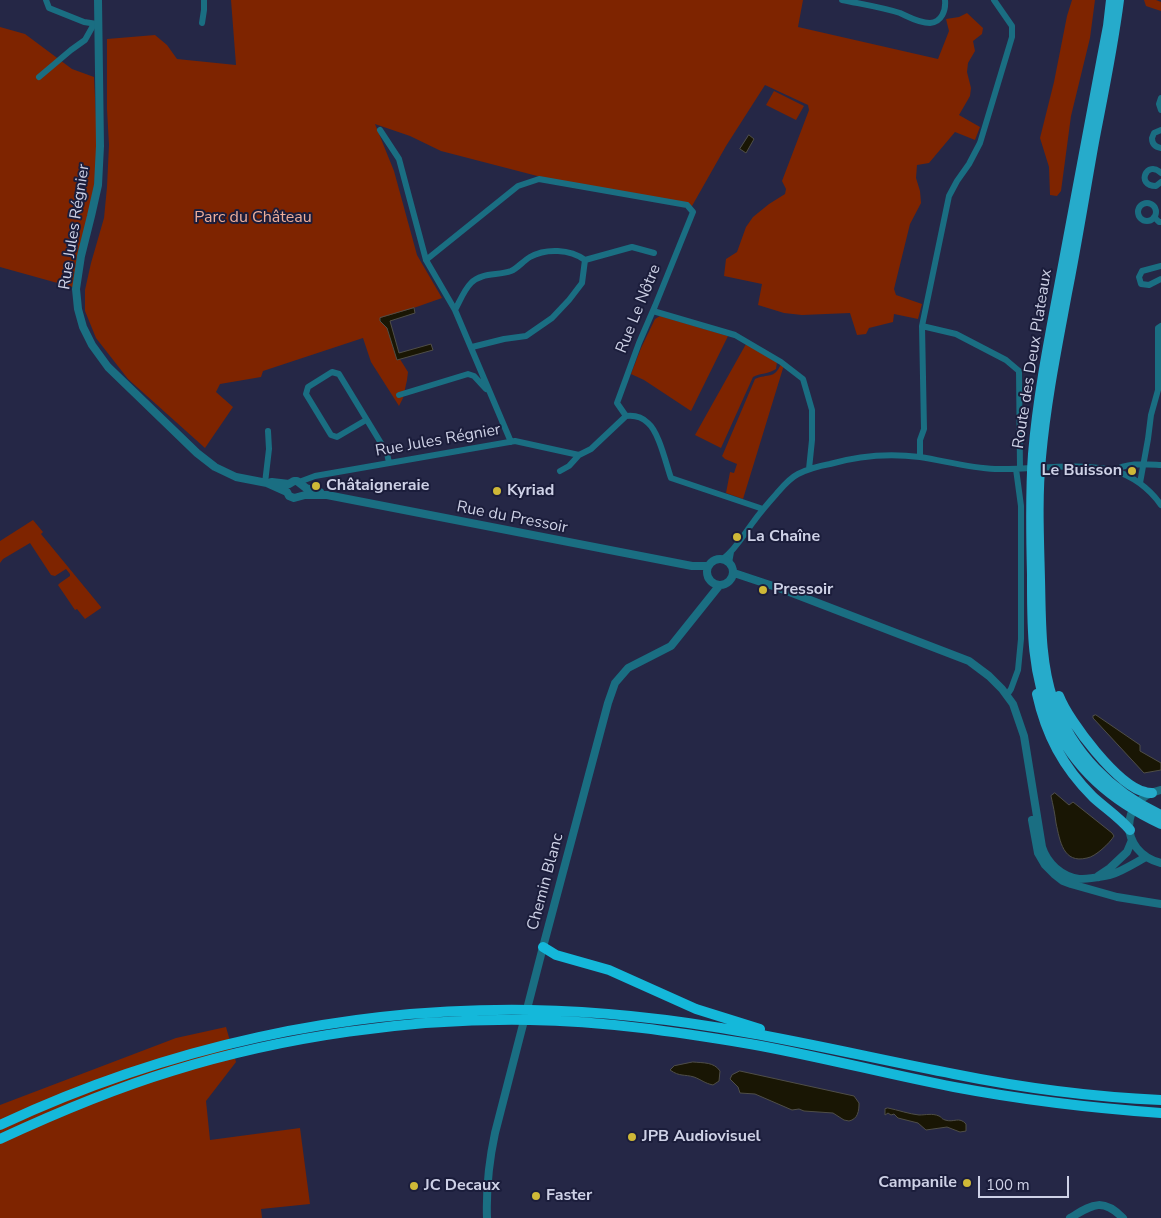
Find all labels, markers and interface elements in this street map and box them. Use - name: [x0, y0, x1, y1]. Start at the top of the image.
- street label: Rue Jules Régnier: [56, 163, 94, 291]
- park label: Parc du Château: [194, 208, 312, 228]
- street label: Rue Le Nôtre: [613, 262, 665, 356]
- street label: Route des Deux Plateaux: [1009, 268, 1057, 450]
- street label: Rue Jules Régnier: [374, 421, 502, 461]
- place label: Le Buisson: [1042, 461, 1122, 481]
- marker: Le Buisson: [1126, 465, 1138, 477]
- place label: Châtaigneraie: [326, 476, 429, 496]
- marker: Châtaigneraie: [310, 480, 322, 492]
- place label: Kyriad: [507, 481, 554, 501]
- marker: Kyriad: [491, 485, 503, 497]
- street label: Rue du Pressoir: [455, 498, 569, 538]
- place label: La Chaîne: [747, 527, 820, 547]
- marker: La Chaîne: [731, 531, 743, 543]
- place label: Pressoir: [773, 580, 833, 600]
- marker: Pressoir: [757, 584, 769, 596]
- street label: Chemin Blanc: [524, 831, 568, 933]
- place label: JPB Audiovisuel: [642, 1127, 761, 1147]
- marker: JPB Audiovisuel: [626, 1131, 638, 1143]
- scale bar: [981, 1166, 1072, 1198]
- place label: Campanile: [878, 1173, 957, 1193]
- text: 100 m: [986, 1175, 1030, 1195]
- place label: JC Decaux: [424, 1176, 500, 1196]
- marker: Campanile: [961, 1177, 973, 1189]
- marker: JC Decaux: [408, 1180, 420, 1192]
- place label: Faster: [546, 1186, 592, 1206]
- marker: Faster: [530, 1190, 542, 1202]

